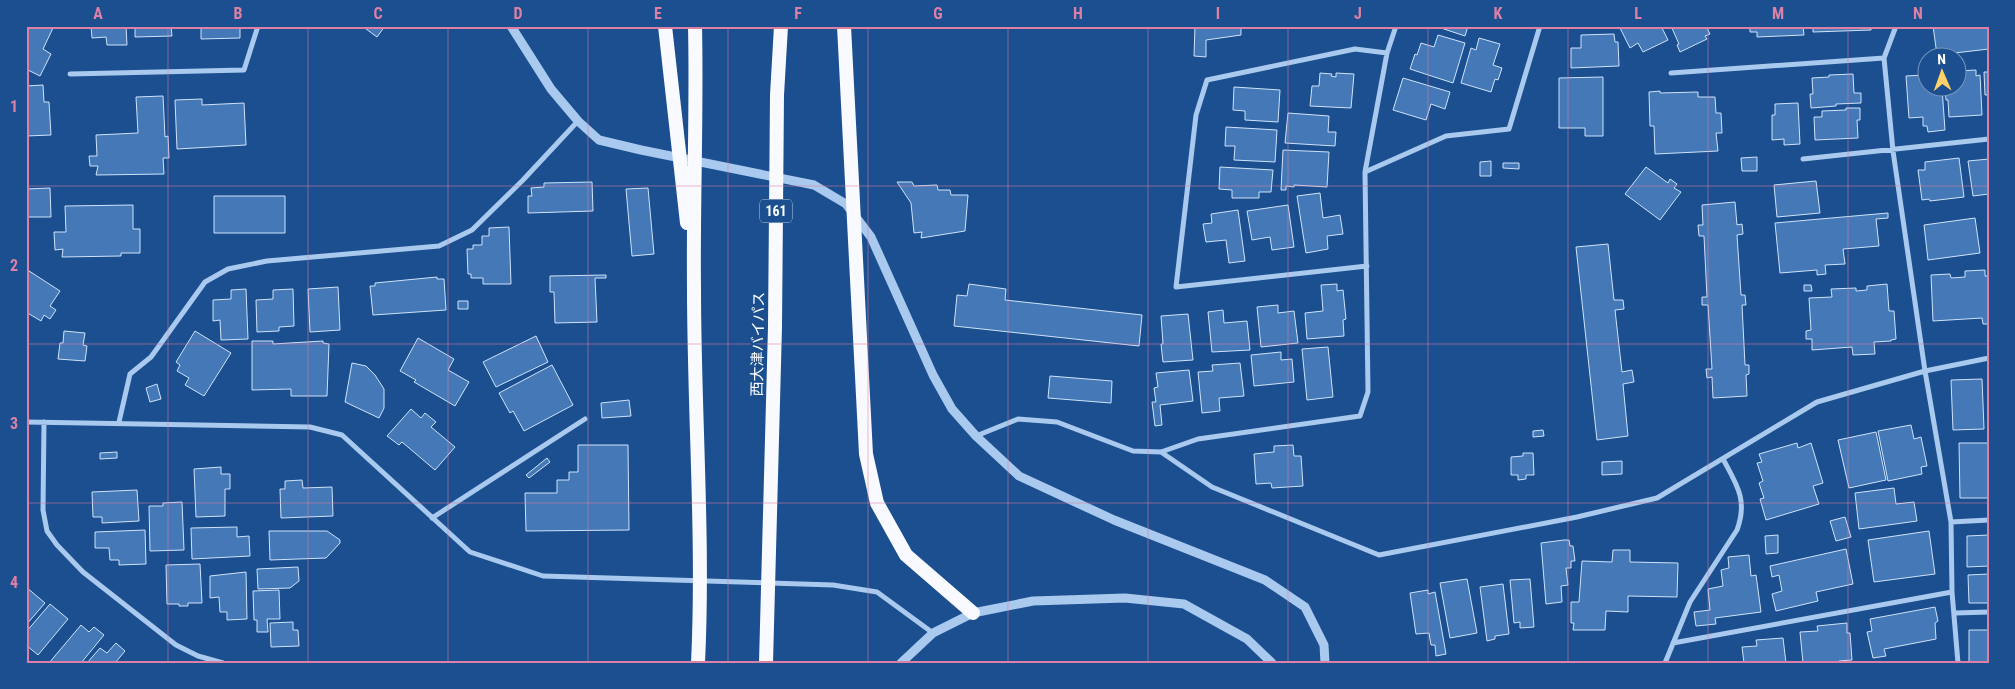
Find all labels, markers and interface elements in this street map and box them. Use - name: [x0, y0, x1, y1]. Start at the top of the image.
- text: A: [93, 4, 103, 23]
- text: B: [234, 4, 243, 23]
- text: C: [373, 4, 383, 23]
- text: D: [513, 4, 523, 23]
- text: E: [654, 4, 662, 23]
- text: F: [794, 4, 802, 23]
- text: G: [933, 4, 943, 23]
- text: H: [1073, 4, 1083, 23]
- text: I: [1216, 4, 1220, 23]
- text: J: [1354, 4, 1362, 23]
- text: K: [1494, 4, 1503, 23]
- text: L: [1634, 4, 1642, 23]
- text: M: [1772, 4, 1784, 23]
- text: N: [1913, 4, 1923, 23]
- north arrow: [1918, 48, 1968, 98]
- text: N: [1937, 51, 1946, 67]
- text: 1: [10, 97, 18, 116]
- road number: 161: [760, 200, 792, 222]
- text: 2: [10, 256, 18, 275]
- street label: 西大津バイパス: [748, 291, 768, 397]
- text: 3: [10, 414, 18, 433]
- text: 4: [10, 573, 18, 592]

